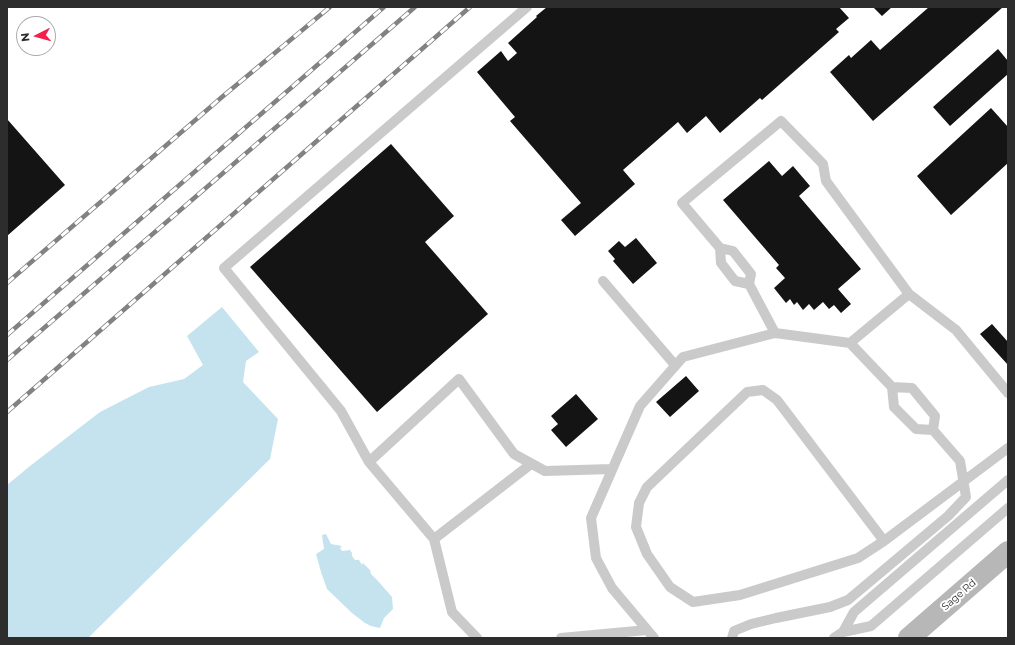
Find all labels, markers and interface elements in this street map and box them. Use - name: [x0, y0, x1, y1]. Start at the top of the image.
- north arrow: [16, 16, 56, 56]
- text: N: [18, 32, 32, 42]
- street label: Sage Rd: [939, 577, 979, 613]

